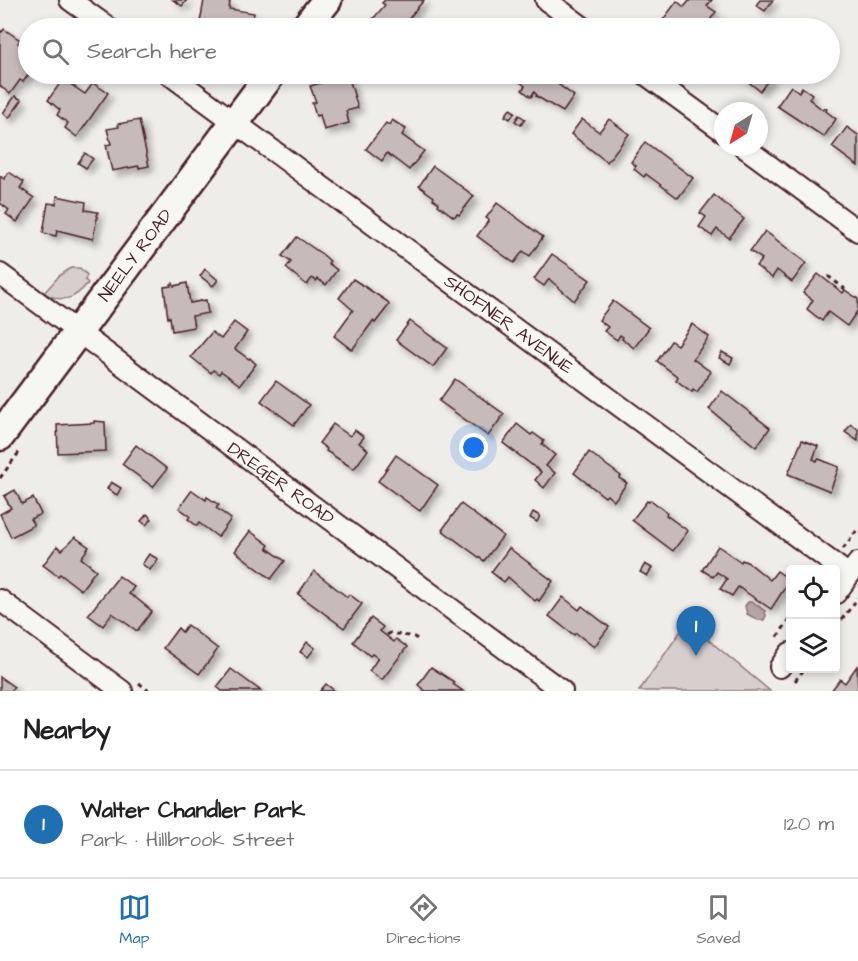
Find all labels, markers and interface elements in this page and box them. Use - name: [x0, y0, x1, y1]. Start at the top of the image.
- search box: [18, 18, 840, 84]
- icon: search: [39, 35, 72, 68]
- text: Search here: [87, 36, 217, 67]
- north arrow: [714, 102, 768, 156]
- street label: NEELY ROAD: [92, 204, 179, 307]
- street label: SHOFNER AVENUE: [439, 269, 579, 380]
- your location: [459, 433, 488, 462]
- street label: DREGER ROAD: [222, 436, 339, 531]
- map controls: [786, 565, 840, 673]
- button: locate: [786, 565, 840, 619]
- pin: 1: [676, 606, 716, 656]
- button: layers: [786, 619, 840, 673]
- text: Nearby: [24, 712, 111, 748]
- text: Walter Chandler Park: [81, 795, 305, 826]
- text: 1: [42, 810, 45, 838]
- text: 120 m: [784, 810, 834, 838]
- text: Park · Hillbrook Street: [81, 826, 294, 854]
- tab: Map: [118, 891, 151, 949]
- tab: Directions: [387, 891, 461, 949]
- tab: Saved: [697, 891, 740, 949]

